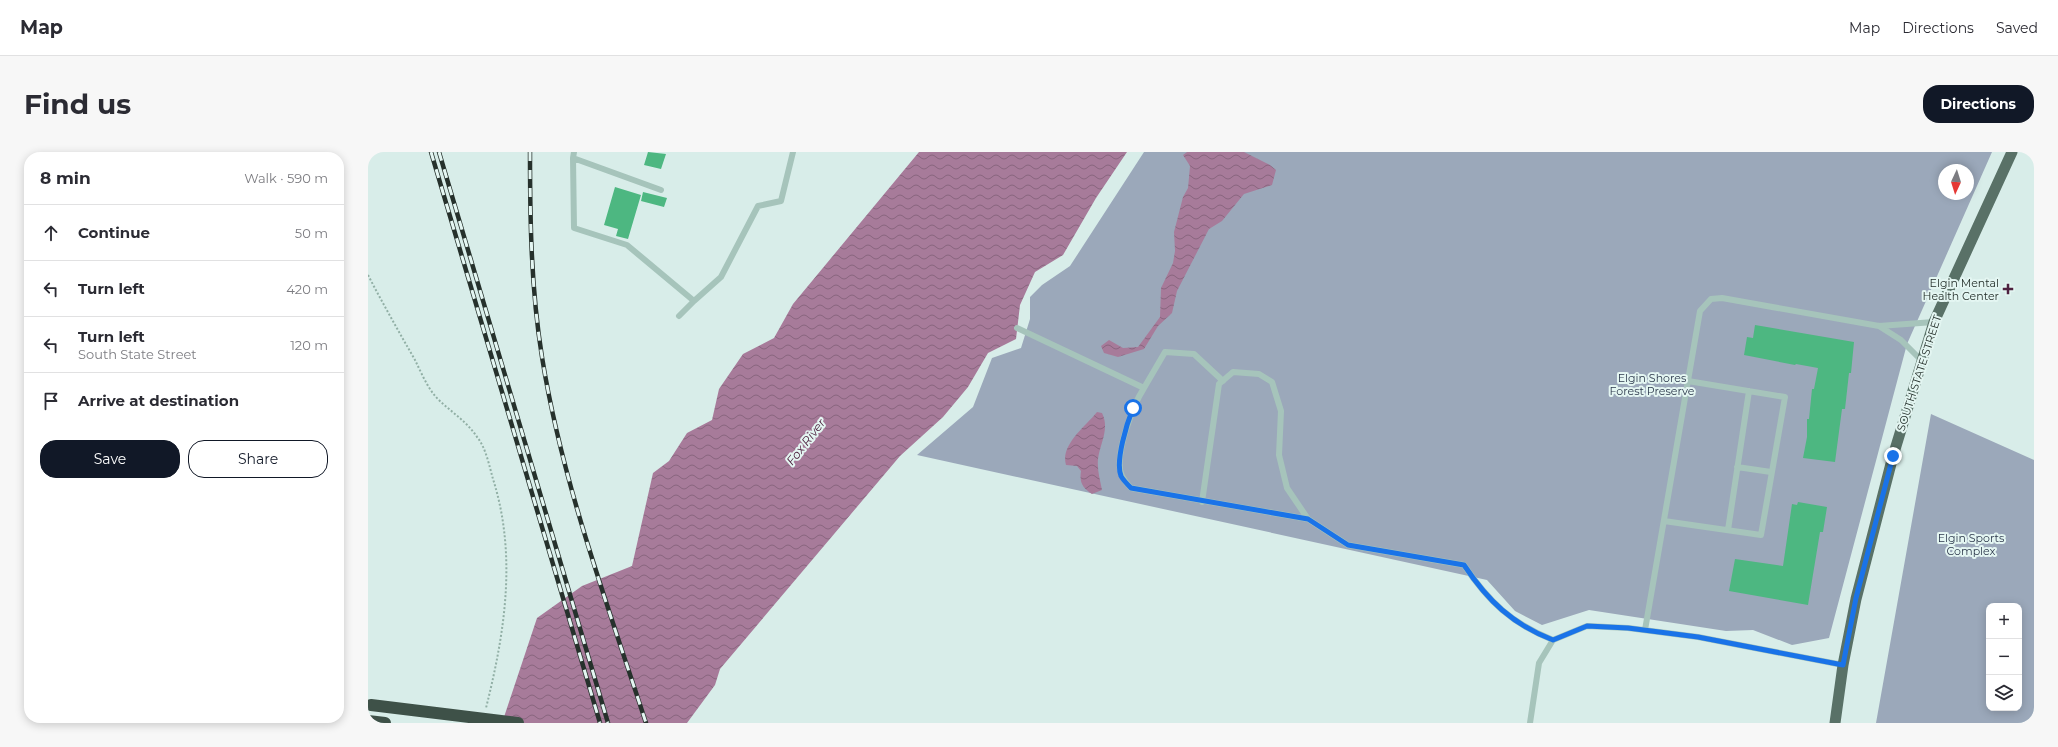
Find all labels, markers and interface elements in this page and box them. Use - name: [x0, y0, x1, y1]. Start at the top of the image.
- text: Map: [20, 16, 63, 39]
- text: Map: [1849, 19, 1880, 37]
- text: Directions: [1902, 19, 1974, 37]
- text: Saved: [1996, 19, 2038, 37]
- button: Directions: [1923, 85, 2034, 123]
- text: Find us: [24, 87, 131, 121]
- north arrow: [1938, 164, 1974, 200]
- text: 8 min: [40, 168, 91, 188]
- text: Walk · 590 m: [244, 170, 328, 186]
- icon: ahead: [40, 222, 62, 244]
- text: Continue: [78, 223, 150, 242]
- text: 50 m: [295, 225, 328, 241]
- place label: Elgin Mental Health Center: [1922, 276, 1999, 303]
- icon: left: [40, 278, 62, 300]
- text: Turn left: [78, 279, 145, 298]
- text: 420 m: [286, 281, 328, 297]
- marker: Elgin Mental Health Center: [2002, 283, 2014, 295]
- street label: SOUTH STATE STREET: [1894, 313, 1945, 433]
- text: Turn left: [78, 327, 145, 346]
- icon: left: [40, 334, 62, 356]
- text: 120 m: [290, 337, 328, 353]
- text: South State Street: [78, 346, 197, 362]
- park label: Elgin Shores Forest Preserve: [1610, 371, 1695, 398]
- icon: arrive: [40, 390, 62, 412]
- text: Arrive at destination: [78, 391, 239, 410]
- route start: [1124, 399, 1142, 417]
- water label: Fox River: [783, 415, 828, 468]
- button: Save: [40, 440, 180, 478]
- button: Share: [188, 440, 328, 478]
- route end: [1884, 447, 1902, 465]
- park label: Elgin Sports Complex: [1938, 531, 2005, 558]
- map controls: [1986, 603, 2022, 711]
- button: +: [1986, 603, 2022, 639]
- button: −: [1986, 639, 2022, 675]
- button: layers: [1986, 675, 2022, 711]

